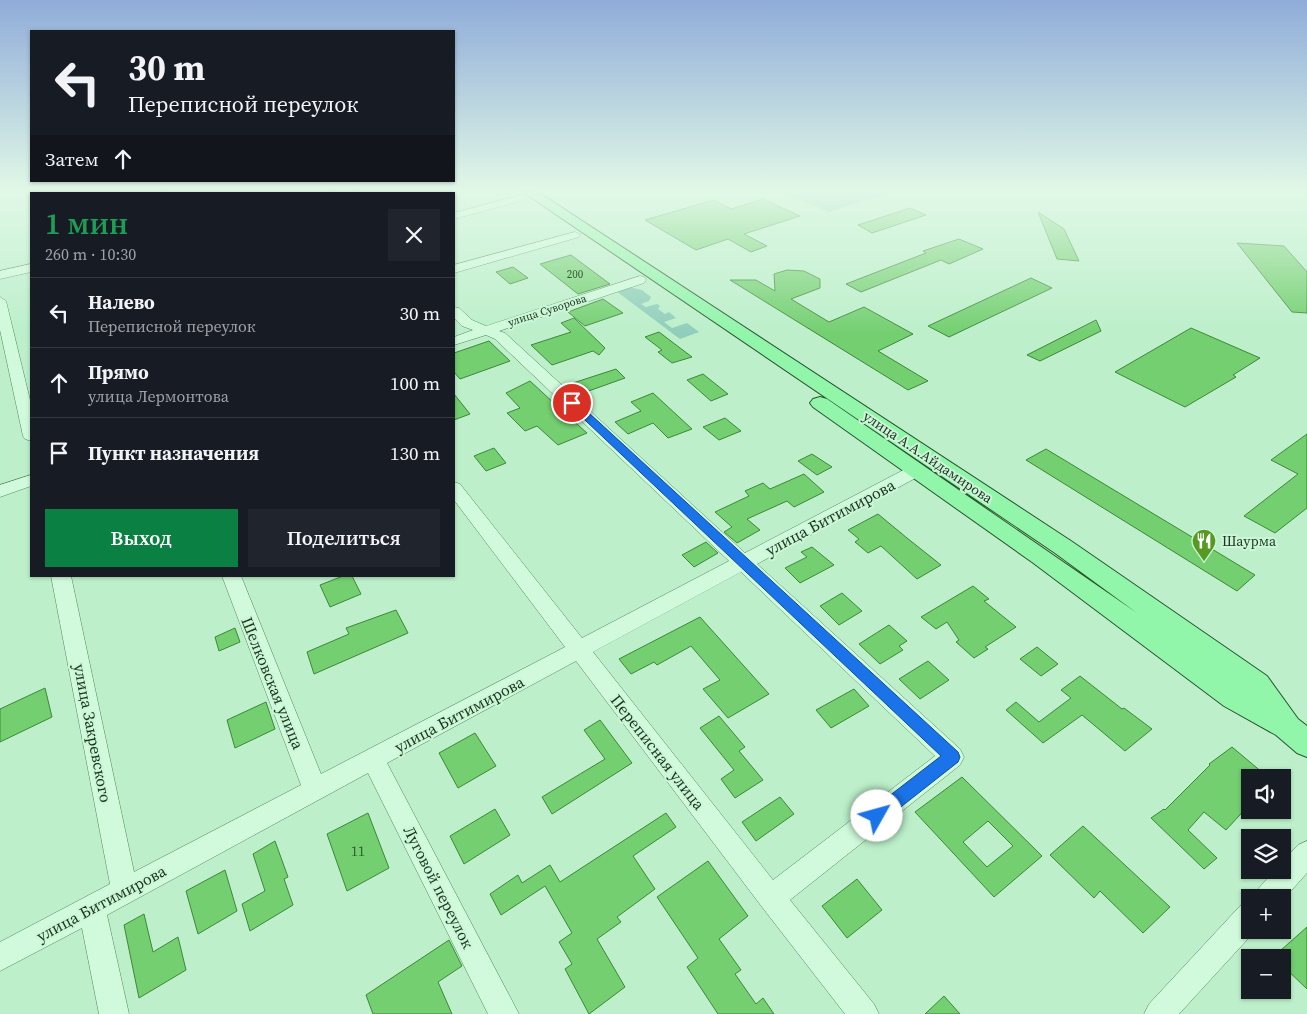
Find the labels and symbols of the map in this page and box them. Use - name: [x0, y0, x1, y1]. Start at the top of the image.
- house number: 200: [567, 267, 584, 282]
- street label: улица Суворова: [506, 291, 589, 330]
- pin: [551, 382, 593, 424]
- street label: улица А.А.Айдамирова: [859, 406, 997, 508]
- street label: улица Битимирова: [761, 473, 900, 561]
- restaurant icon: Шаурма: [1191, 528, 1217, 562]
- place label: Шаурма: [1222, 531, 1277, 551]
- street label: Шелковская улица: [236, 614, 310, 753]
- street label: улица Закревского: [69, 662, 117, 804]
- street label: улица Битимирова: [390, 670, 529, 758]
- street label: Переписная улица: [606, 690, 711, 815]
- position arrow: [850, 789, 902, 841]
- street label: Луговой переулок: [399, 822, 480, 952]
- house number: 11: [351, 841, 365, 861]
- street label: улица Битимирова: [32, 859, 171, 947]

